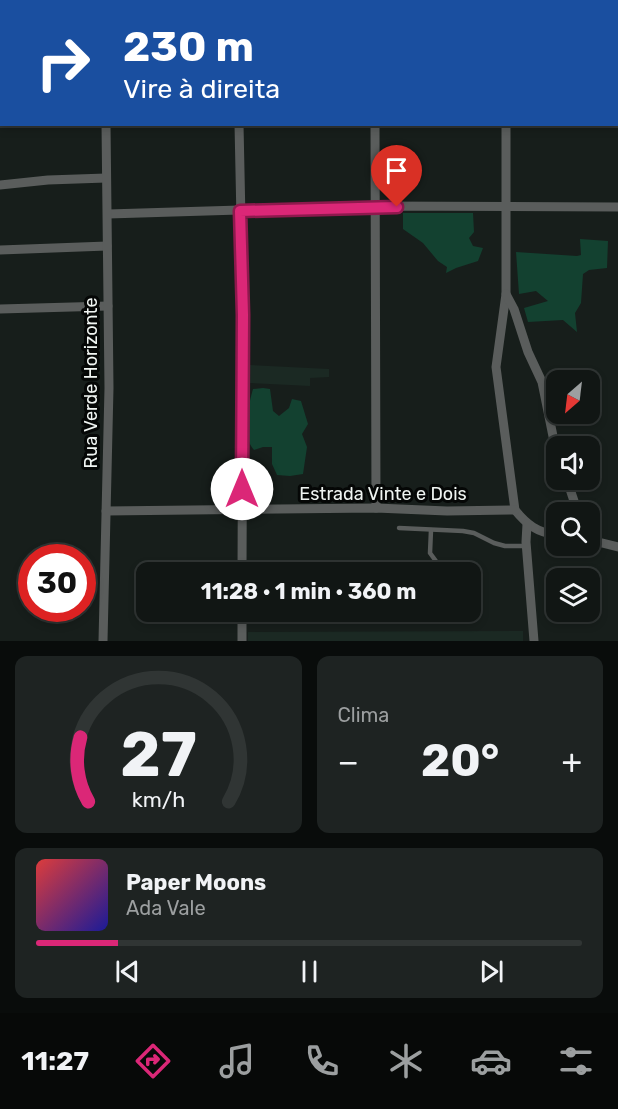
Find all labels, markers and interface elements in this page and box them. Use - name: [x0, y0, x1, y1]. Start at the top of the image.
- text: 230 m: [123, 22, 254, 72]
- icon: right: [24, 24, 102, 102]
- text: Vire à direita: [123, 73, 280, 105]
- pin: [371, 145, 422, 207]
- icon: arrive: [380, 154, 413, 187]
- street label: Rua Verde Horizonte: [80, 298, 102, 468]
- north arrow: [546, 370, 600, 424]
- map controls: [546, 370, 600, 622]
- button: sound: [546, 436, 600, 490]
- position arrow: [210, 457, 274, 521]
- street label: Estrada Vinte e Dois: [299, 483, 467, 505]
- button: search: [546, 502, 600, 556]
- speed limit sign: 30: [18, 544, 96, 622]
- button: layers: [546, 568, 600, 622]
- text: 11:28 · 1 min · 360 m: [201, 578, 416, 605]
- text: Clima: [338, 703, 389, 727]
- text: 27: [120, 718, 196, 792]
- text: 20°: [421, 734, 499, 787]
- text: −: [338, 742, 359, 781]
- text: +: [561, 742, 582, 781]
- text: km/h: [131, 787, 185, 812]
- text: Paper Moons: [126, 869, 266, 896]
- text: Ada Vale: [126, 896, 206, 920]
- icon: previous: [111, 955, 144, 988]
- icon: pause: [293, 955, 326, 988]
- icon: next: [475, 955, 508, 988]
- icon: directions: [132, 1040, 174, 1082]
- icon: music: [216, 1040, 258, 1082]
- icon: phone: [301, 1040, 343, 1082]
- icon: climate: [385, 1040, 427, 1082]
- icon: car: [470, 1040, 512, 1082]
- icon: filters: [555, 1040, 597, 1082]
- text: 11:27: [21, 1045, 89, 1077]

